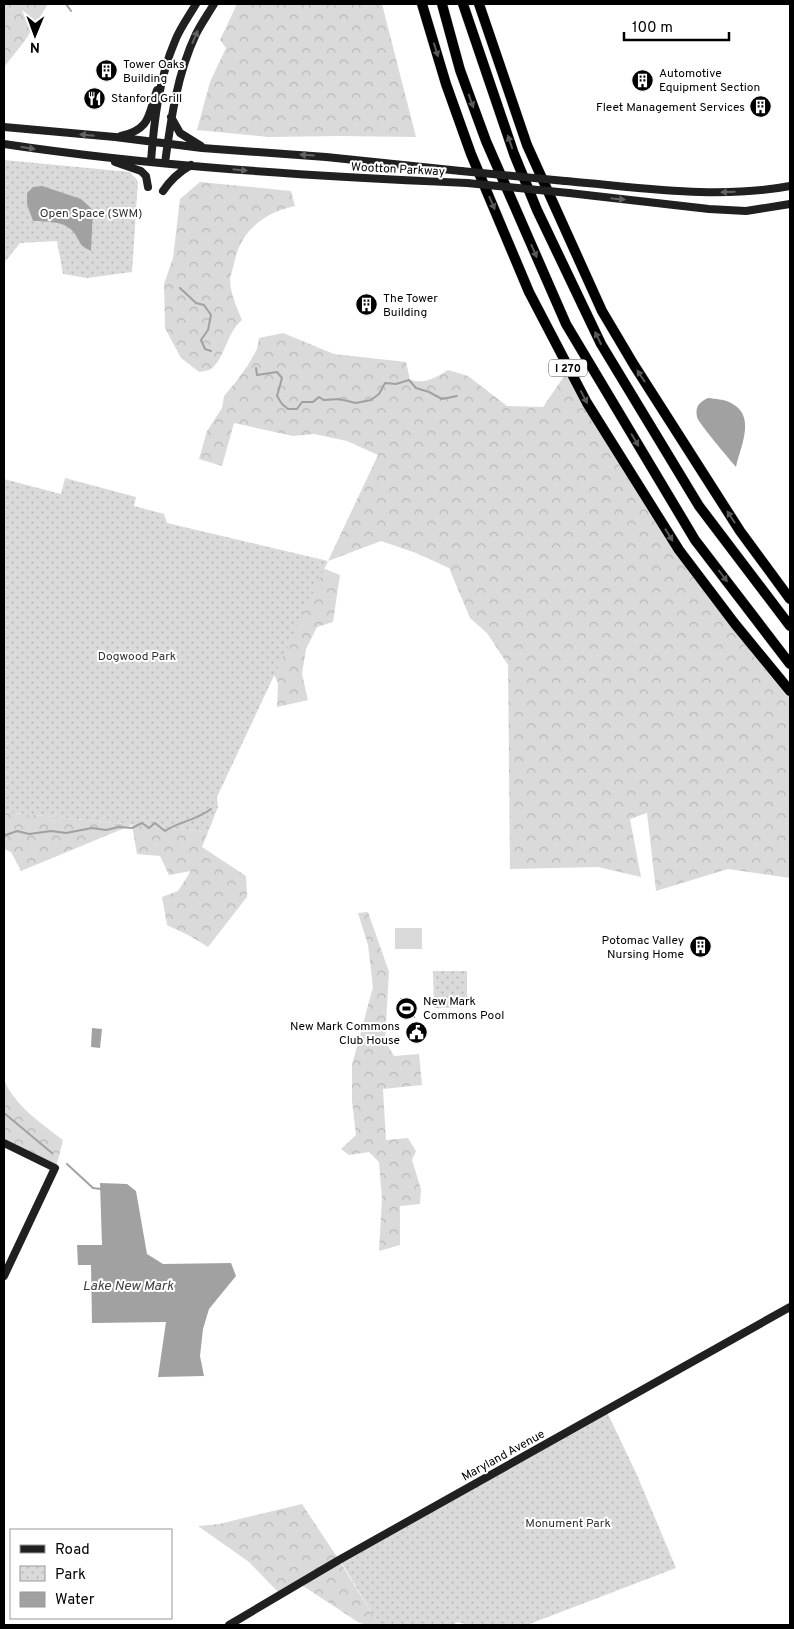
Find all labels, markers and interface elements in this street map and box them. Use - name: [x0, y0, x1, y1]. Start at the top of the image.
- north arrow: [10, 10, 60, 60]
- scale bar: [624, 10, 729, 42]
- text: 100 m: [632, 19, 673, 38]
- one-way arrow: [192, 30, 200, 44]
- text: N: [30, 38, 40, 55]
- one-way arrow: [433, 43, 440, 58]
- place label: Tower Oaks Building: [123, 57, 185, 87]
- building icon: Tower Oaks Building: [95, 59, 119, 83]
- place label: Automotive Equipment Section: [659, 66, 760, 96]
- building icon: Automotive Equipment Section: [631, 68, 655, 92]
- restaurant icon: Stanford Grill: [83, 86, 107, 110]
- place label: Stanford Grill: [111, 91, 182, 107]
- one-way arrow: [468, 93, 475, 108]
- building icon: Fleet Management Services: [749, 95, 773, 119]
- place label: Fleet Management Services: [596, 100, 745, 116]
- one-way arrow: [79, 130, 95, 138]
- one-way arrow: [506, 134, 514, 149]
- one-way arrow: [21, 144, 37, 152]
- one-way arrow: [299, 151, 315, 159]
- street label: Wootton Parkway: [351, 160, 445, 180]
- one-way arrow: [232, 166, 248, 174]
- one-way arrow: [719, 188, 735, 196]
- one-way arrow: [610, 195, 626, 203]
- one-way arrow: [488, 196, 496, 210]
- park label: Open Space (SWM): [40, 206, 142, 222]
- one-way arrow: [530, 244, 538, 258]
- place label: The Tower Building: [383, 291, 438, 321]
- building icon: The Tower Building: [355, 293, 379, 317]
- one-way arrow: [594, 331, 602, 345]
- road number: I 270: [549, 359, 587, 376]
- one-way arrow: [636, 369, 646, 383]
- one-way arrow: [580, 390, 588, 404]
- one-way arrow: [630, 433, 639, 446]
- one-way arrow: [726, 510, 736, 523]
- one-way arrow: [665, 528, 674, 542]
- one-way arrow: [718, 569, 728, 583]
- park label: Dogwood Park: [98, 649, 176, 665]
- place label: Potomac Valley Nursing Home: [602, 933, 684, 963]
- building icon: Potomac Valley Nursing Home: [688, 935, 712, 959]
- place label: New Mark Commons Pool: [423, 994, 504, 1024]
- sports icon: New Mark Commons Pool: [395, 996, 419, 1020]
- place label: New Mark Commons Club House: [290, 1019, 400, 1049]
- public building icon: New Mark Commons Club House: [404, 1021, 428, 1045]
- water label: Lake New Mark: [82, 1278, 174, 1295]
- street label: Maryland Avenue: [459, 1426, 548, 1485]
- park label: Monument Park: [525, 1516, 611, 1532]
- legend: [10, 1529, 172, 1619]
- text: Road: [55, 1541, 90, 1560]
- text: Park: [55, 1566, 86, 1585]
- text: Water: [55, 1591, 95, 1610]

